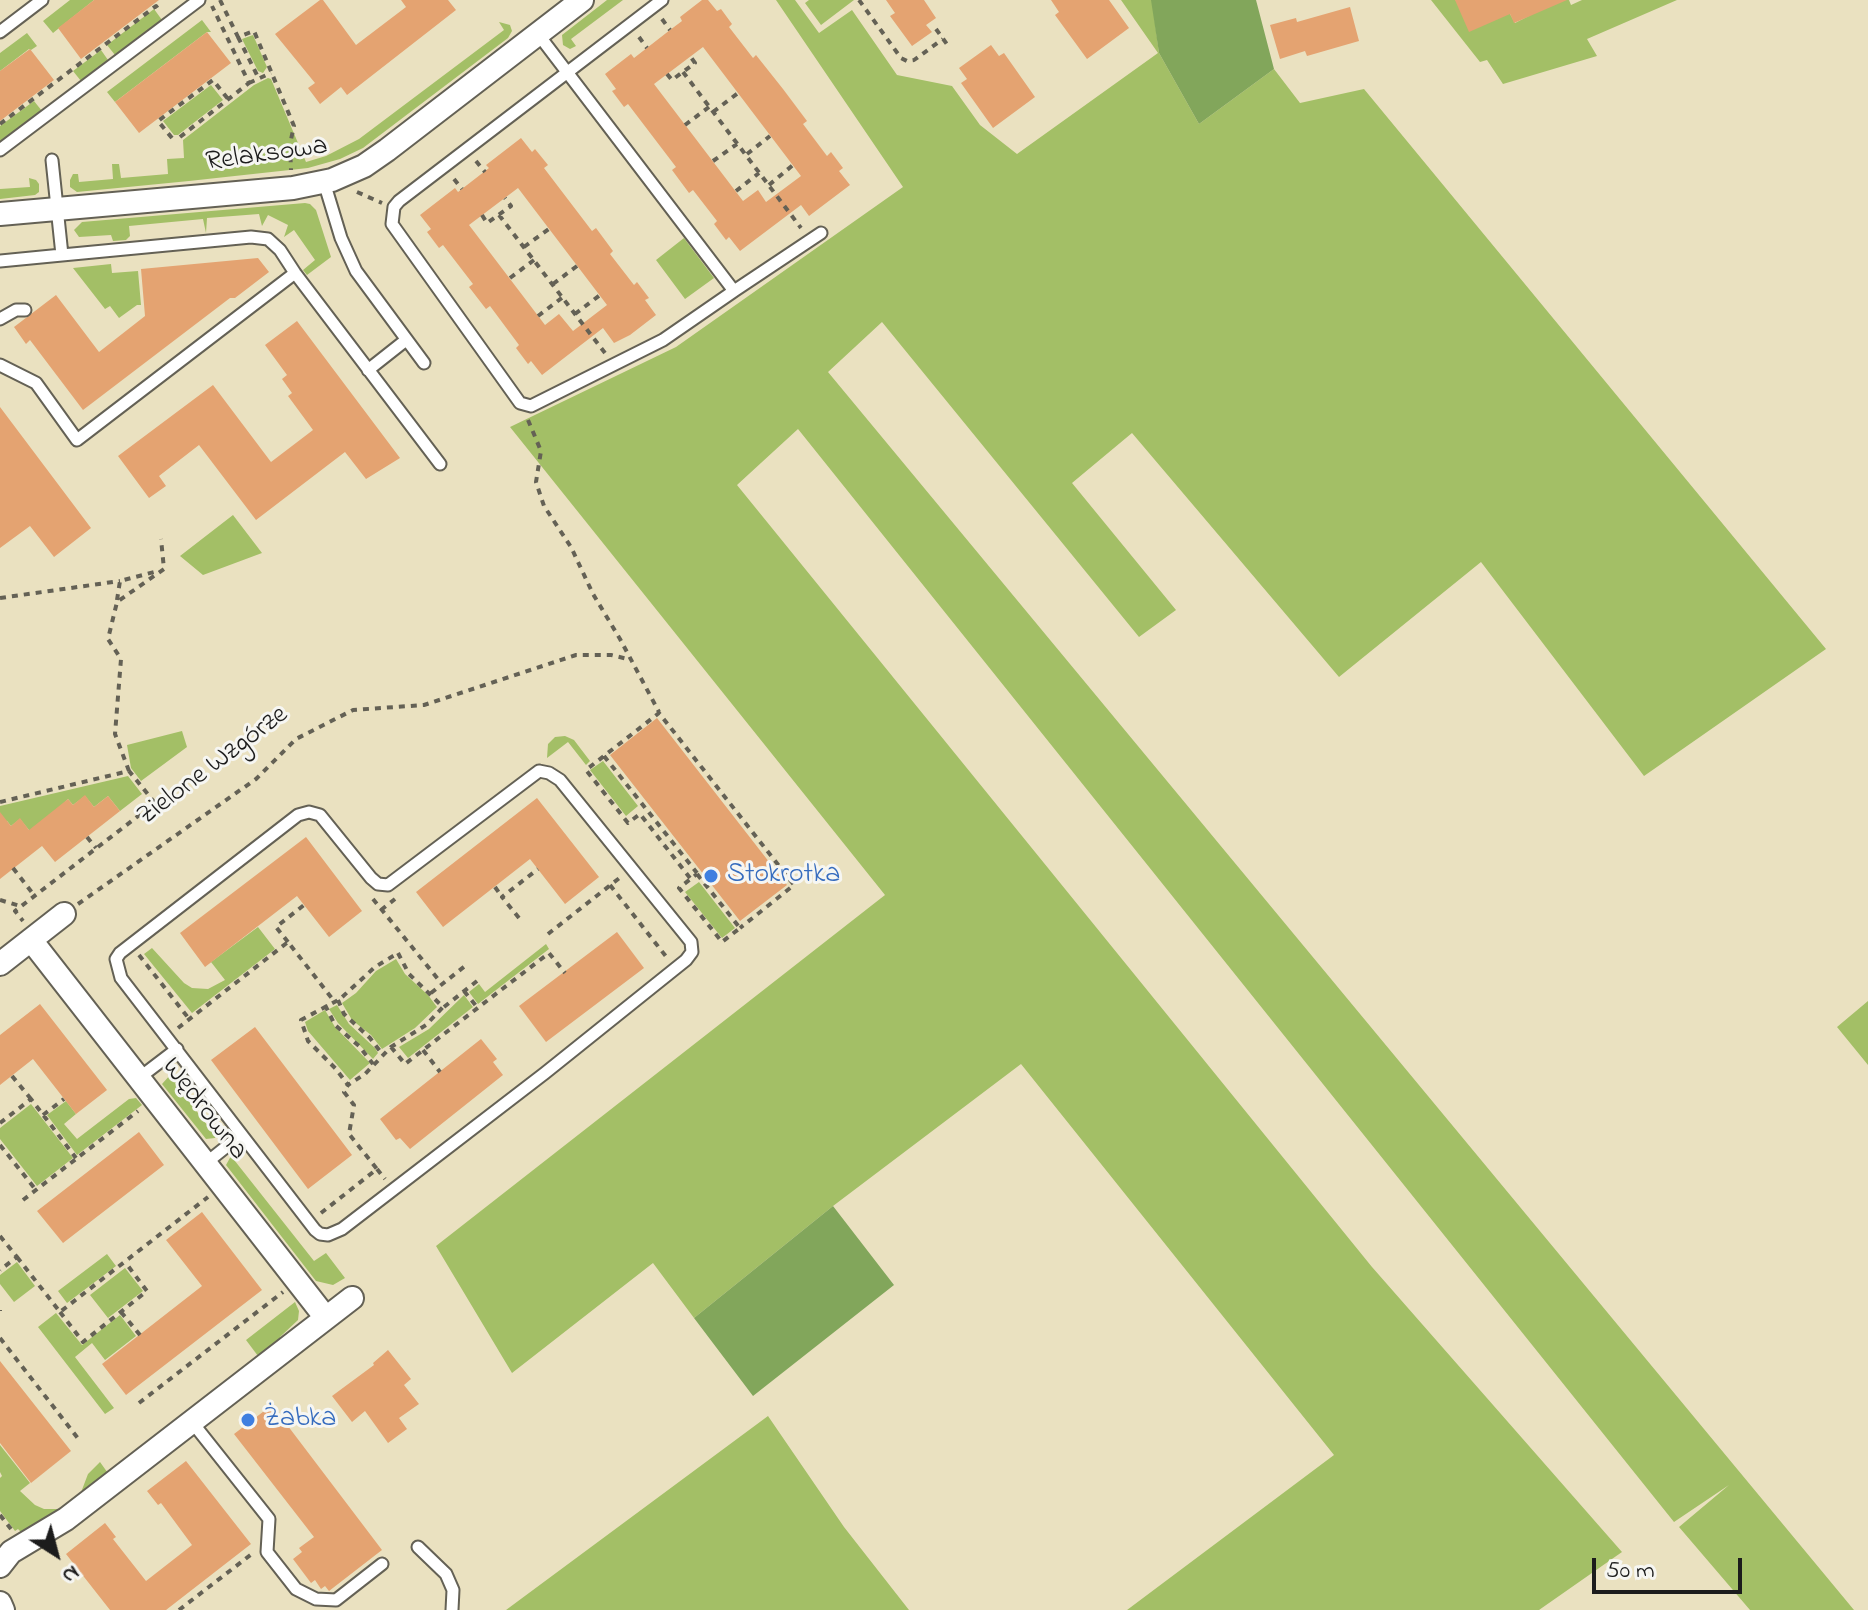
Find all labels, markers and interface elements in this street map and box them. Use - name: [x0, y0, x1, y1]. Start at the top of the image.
- street label: Relaksowa: [204, 131, 330, 181]
- street label: Zielone Wzgórze: [132, 700, 296, 834]
- place label: Stokrotka: [727, 859, 840, 893]
- marker: Stokrotka: [702, 867, 720, 885]
- street label: Wędrowna: [153, 1052, 253, 1168]
- place label: Żabka: [264, 1403, 336, 1437]
- marker: Żabka: [239, 1411, 257, 1429]
- north arrow: [16, 1514, 96, 1594]
- scale bar: [1596, 1542, 1746, 1592]
- text: 50 m: [1606, 1554, 1655, 1589]
- text: N: [55, 1556, 86, 1591]

